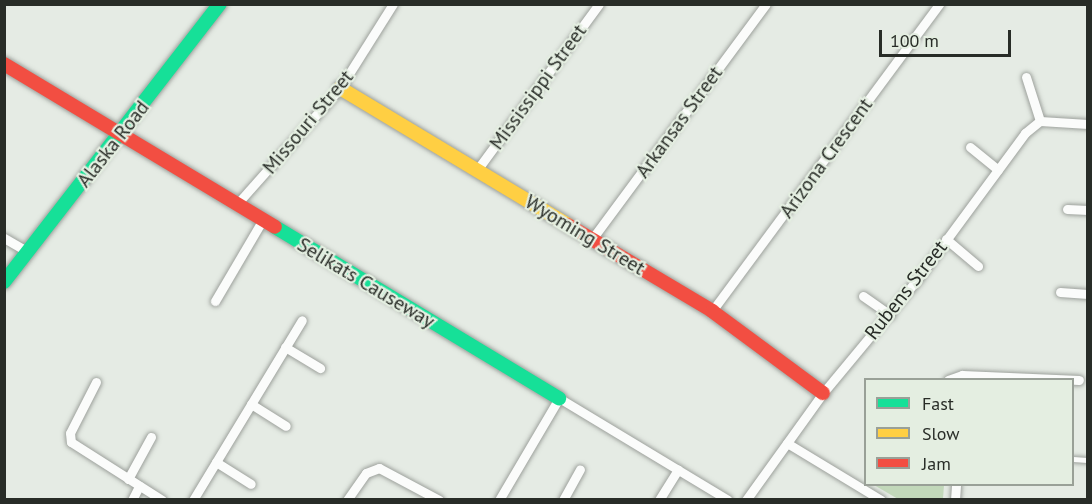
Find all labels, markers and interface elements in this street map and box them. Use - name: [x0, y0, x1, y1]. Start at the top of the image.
- scale bar: [882, 18, 1014, 56]
- street label: Mississippi Street: [485, 20, 591, 154]
- text: 100 m: [890, 29, 939, 52]
- street label: Arkansas Street: [630, 62, 728, 182]
- street label: Missouri Street: [258, 65, 358, 179]
- street label: Arizona Crescent: [774, 93, 878, 223]
- street label: Alaska Road: [72, 96, 154, 192]
- street label: Wyoming Street: [521, 190, 649, 280]
- street label: Selikats Causeway: [293, 233, 439, 333]
- street label: Rubens Street: [860, 236, 952, 344]
- legend: [864, 378, 1074, 486]
- text: Fast: [922, 392, 954, 415]
- text: Slow: [922, 422, 960, 445]
- text: Jam: [922, 452, 951, 475]

